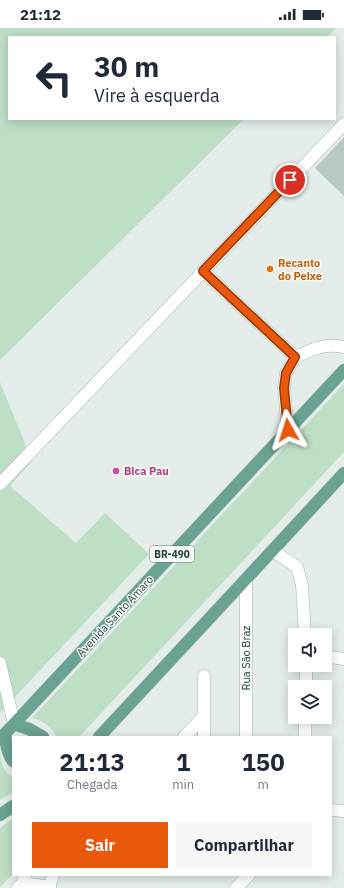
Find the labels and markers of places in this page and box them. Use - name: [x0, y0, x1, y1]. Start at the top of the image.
- pin: [273, 163, 307, 197]
- place label: Recanto do Peixe: [278, 256, 322, 283]
- marker: Recanto do Peixe: [265, 264, 275, 274]
- place label: Bica Pau: [124, 464, 169, 478]
- marker: Bica Pau: [111, 466, 121, 476]

